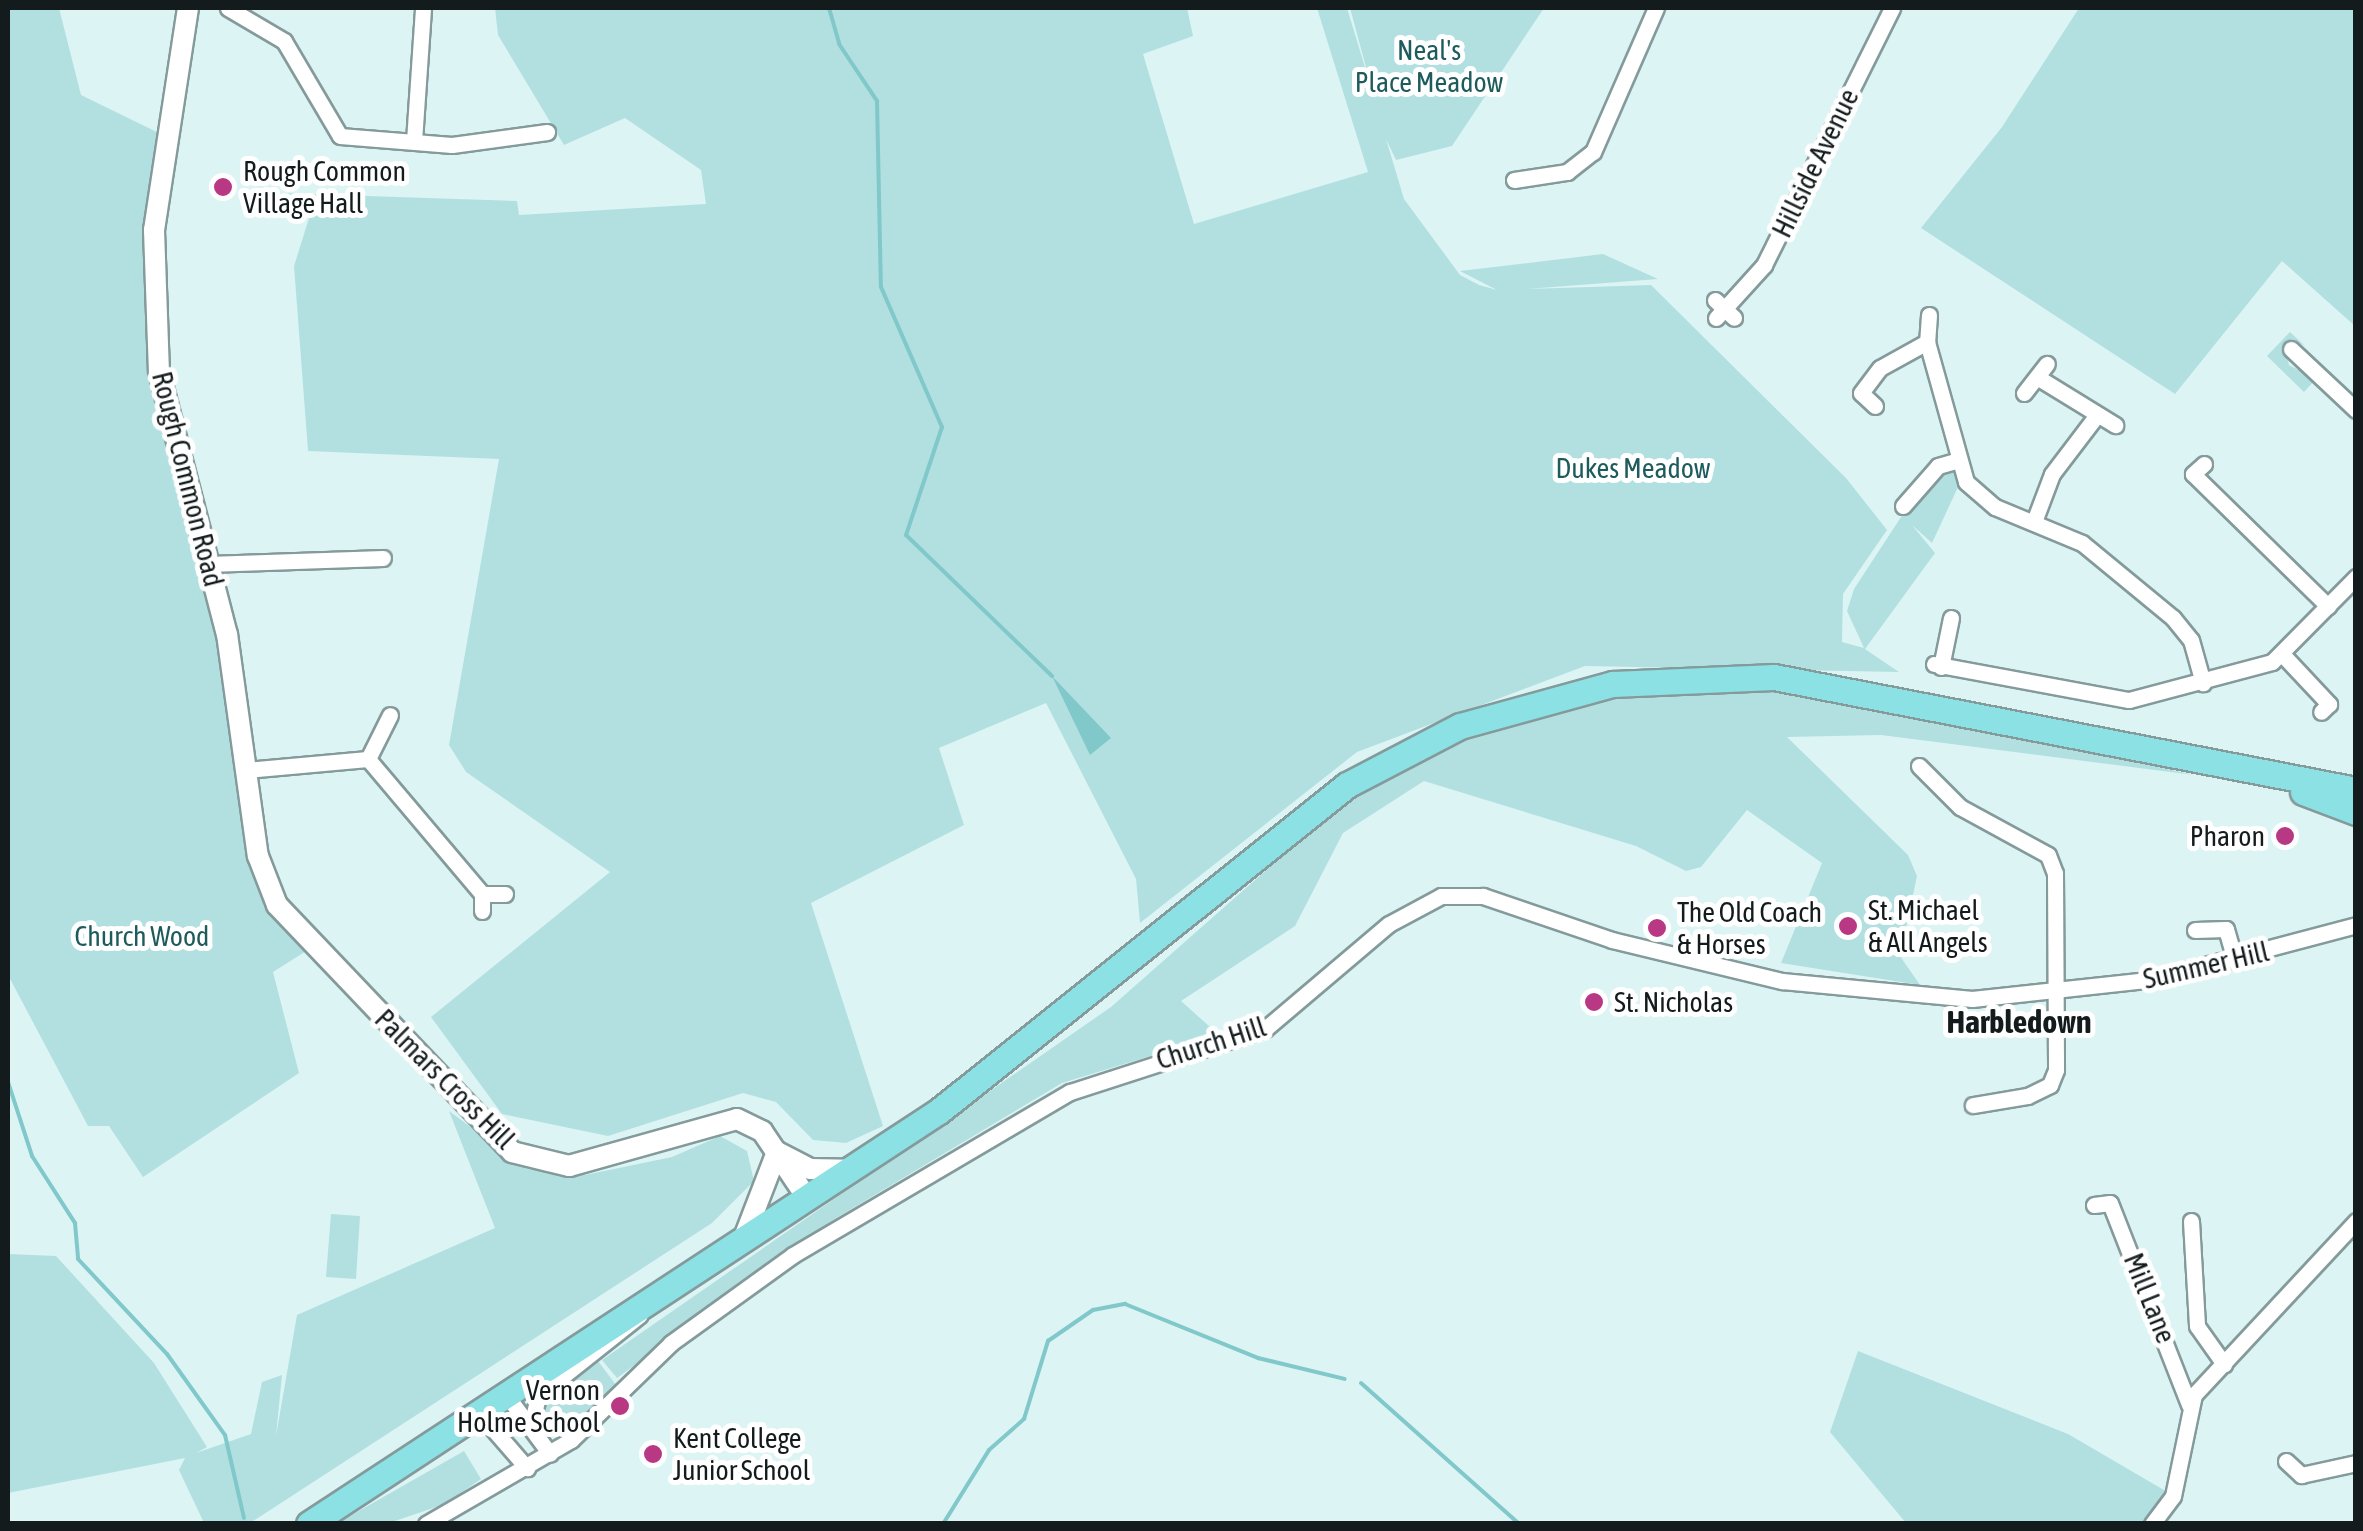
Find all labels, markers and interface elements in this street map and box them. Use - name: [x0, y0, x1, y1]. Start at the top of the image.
- park label: Neal's Place Meadow: [1355, 33, 1503, 99]
- street label: Hillside Avenue: [1765, 83, 1865, 243]
- place label: Rough Common Village Hall: [243, 154, 406, 220]
- marker: Rough Common Village Hall: [212, 176, 234, 198]
- street label: Rough Common Road: [145, 368, 231, 590]
- park label: Dukes Meadow: [1556, 451, 1710, 485]
- place label: Pharon: [2190, 819, 2265, 853]
- marker: Pharon: [2274, 825, 2296, 847]
- place label: St. Michael & All Angels: [1868, 893, 1988, 959]
- place label: The Old Coach & Horses: [1677, 895, 1822, 961]
- marker: St. Michael & All Angels: [1837, 915, 1859, 937]
- marker: The Old Coach & Horses: [1646, 917, 1668, 939]
- park label: Church Wood: [75, 919, 209, 953]
- street label: Summer Hill: [2140, 934, 2272, 996]
- place label: St. Nicholas: [1614, 985, 1733, 1019]
- marker: St. Nicholas: [1583, 991, 1605, 1013]
- street label: Palmars Cross Hill: [368, 1002, 522, 1156]
- district label: Harbledown: [1946, 1003, 2092, 1041]
- street label: Church Hill: [1152, 1010, 1270, 1076]
- street label: Mill Lane: [2117, 1248, 2183, 1348]
- place label: Vernon Holme School: [457, 1373, 600, 1439]
- marker: Vernon Holme School: [609, 1395, 631, 1417]
- place label: Kent College Junior School: [673, 1421, 810, 1487]
- marker: Kent College Junior School: [642, 1443, 664, 1465]

